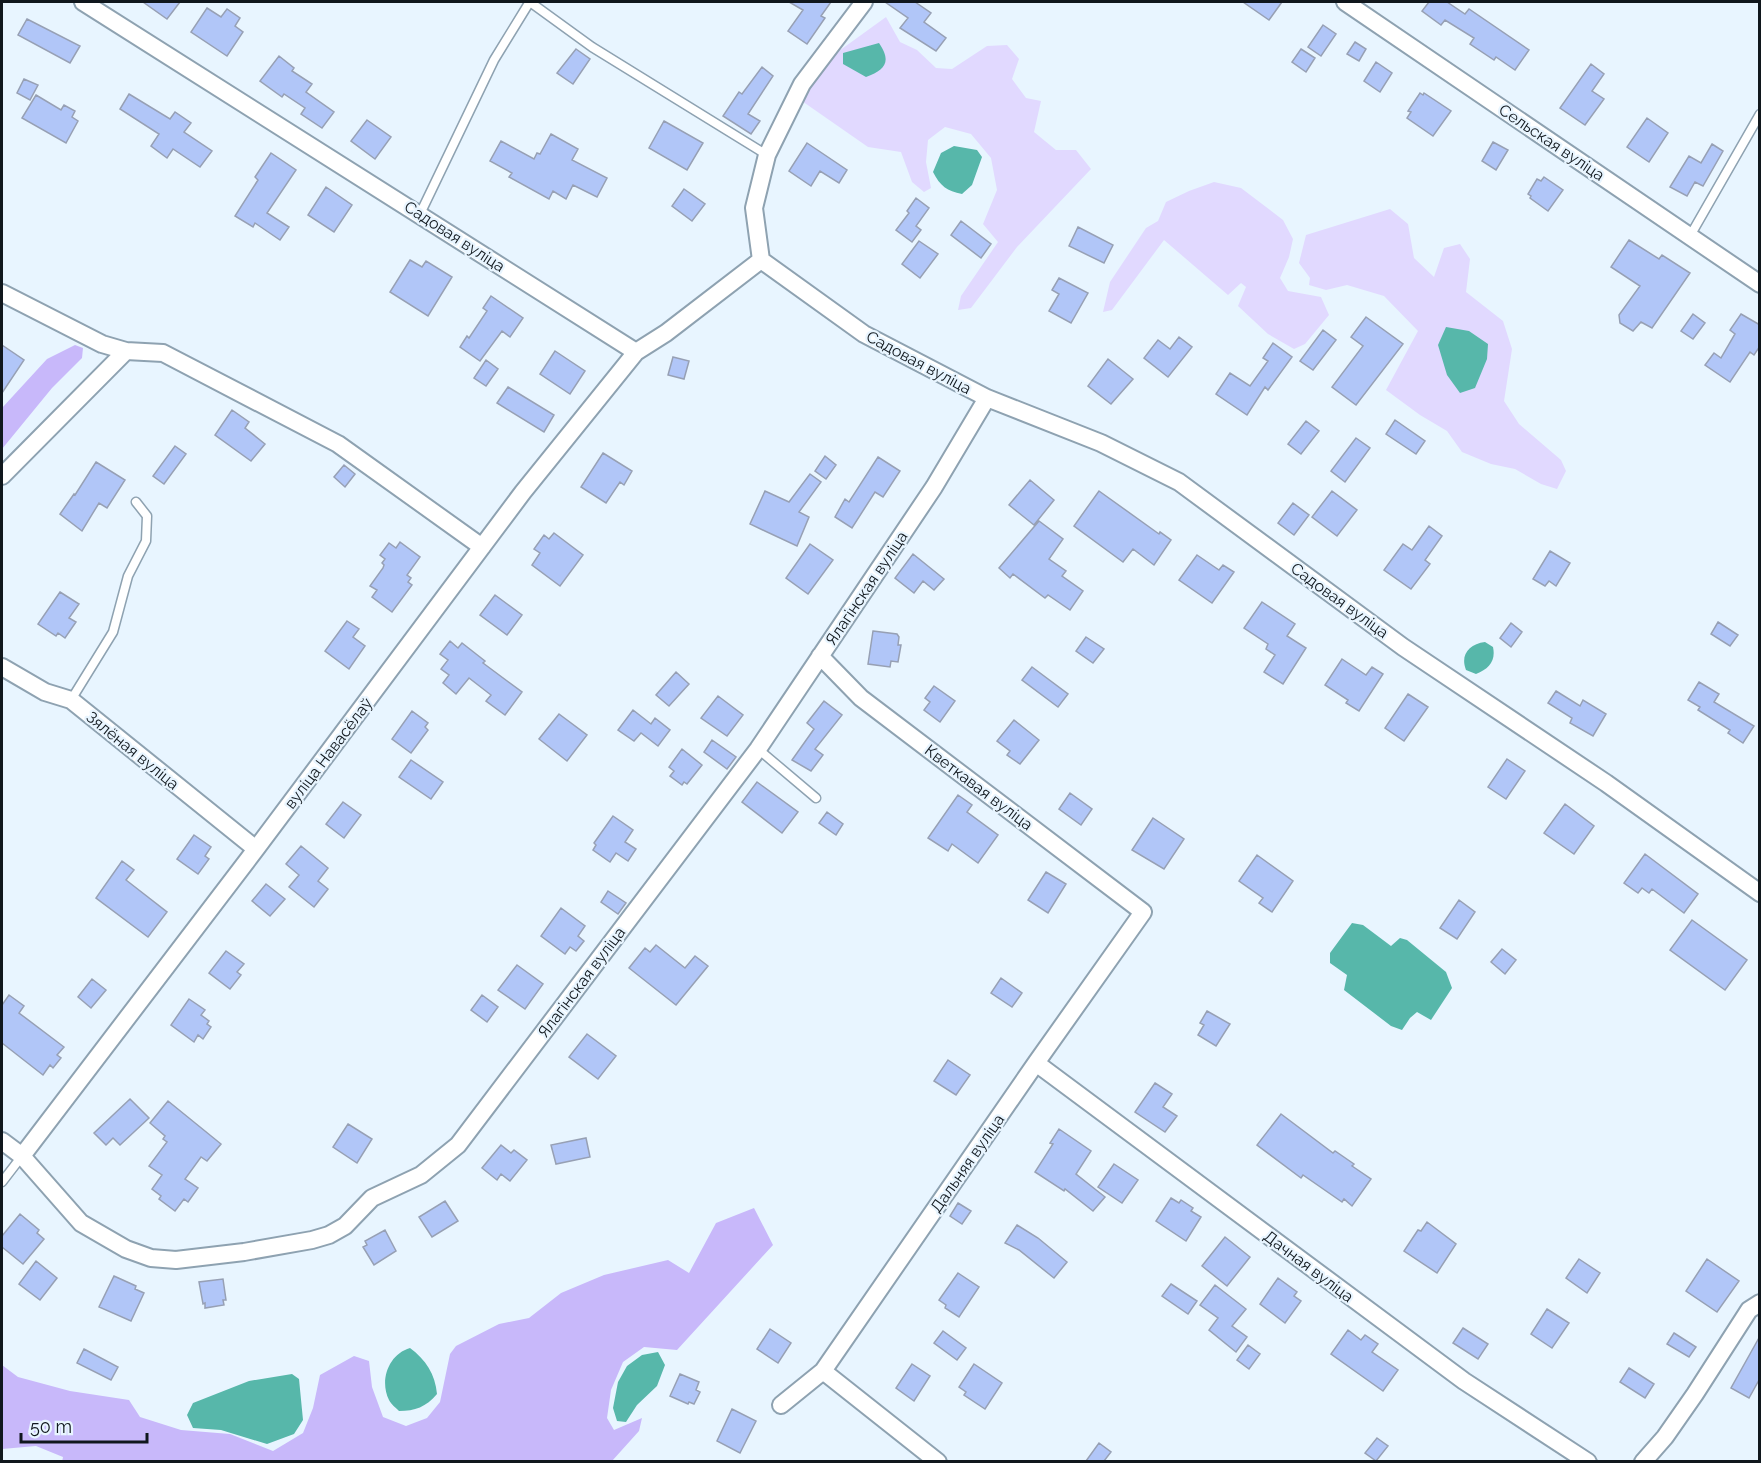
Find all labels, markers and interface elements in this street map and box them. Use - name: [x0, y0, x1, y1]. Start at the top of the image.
- street label: Сельская вуліца: [1495, 100, 1608, 185]
- street label: Садовая вуліца: [401, 197, 509, 276]
- street label: Садовая вуліца: [863, 327, 974, 398]
- street label: Ялагінская вуліца: [821, 528, 912, 649]
- street label: Садовая вуліца: [1287, 559, 1392, 642]
- street label: вуліца Навасёлаў: [281, 694, 376, 813]
- street label: Зялёная вуліца: [83, 707, 183, 794]
- street label: Кветкавая вуліца: [921, 741, 1036, 834]
- street label: Ялагінская вуліца: [534, 923, 629, 1041]
- street label: Дальняя вуліца: [927, 1111, 1008, 1216]
- street label: Дачная вуліца: [1260, 1227, 1357, 1306]
- scale bar: [21, 1406, 147, 1444]
- text: 50 m: [30, 1416, 72, 1437]

